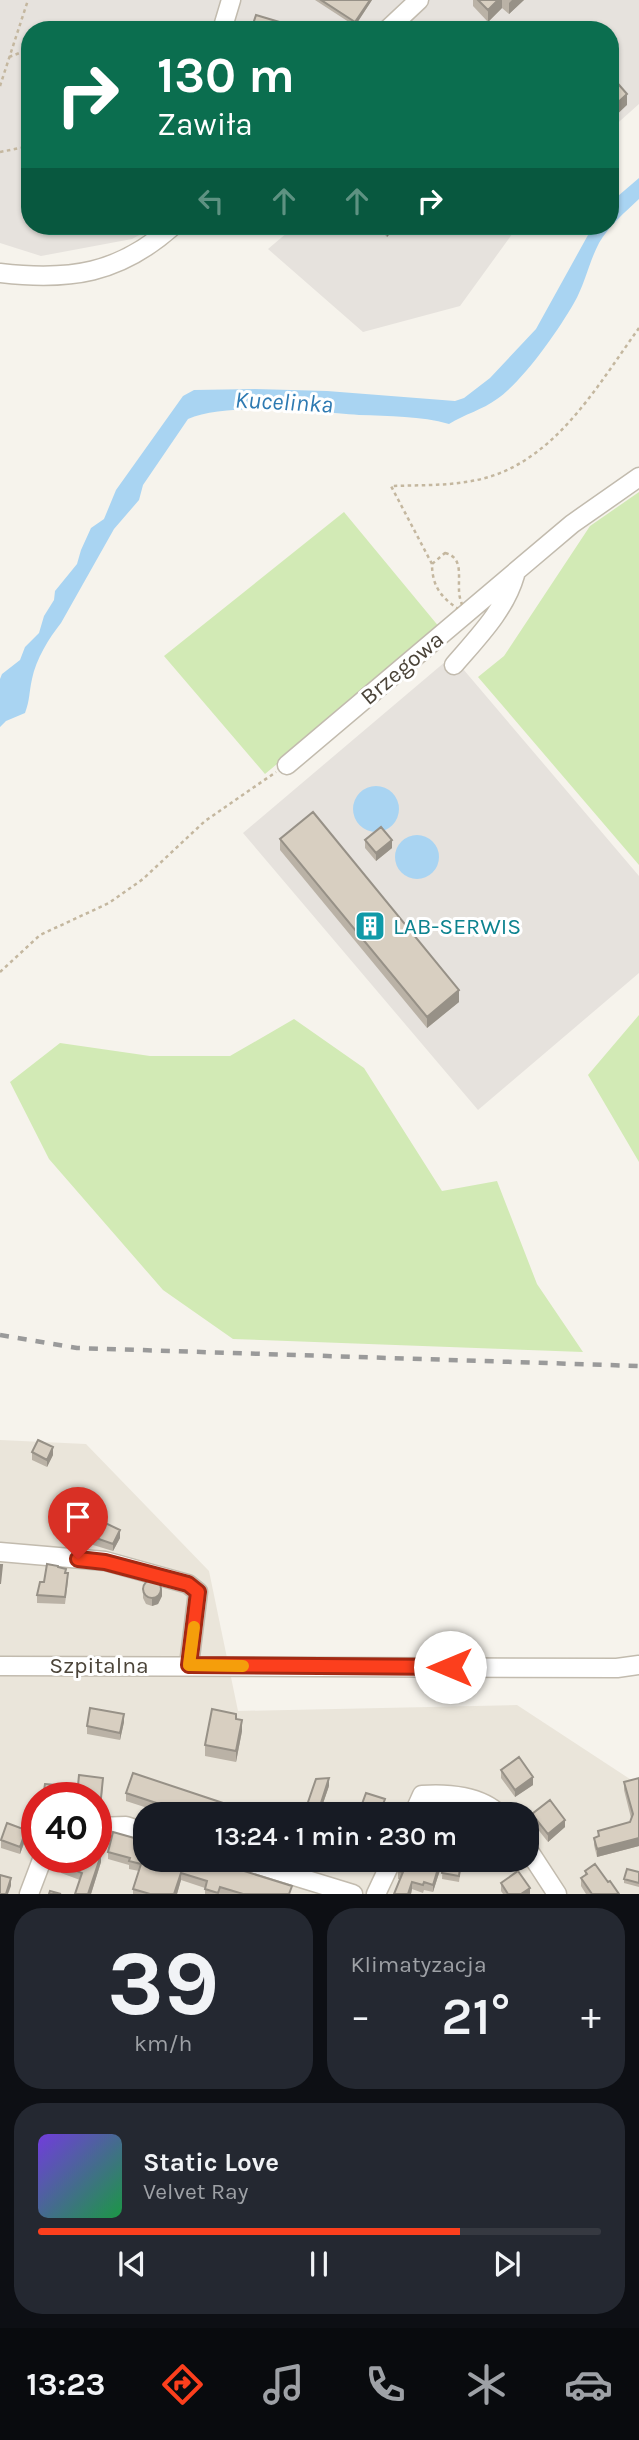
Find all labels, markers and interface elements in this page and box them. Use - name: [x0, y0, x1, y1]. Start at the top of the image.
- text: 130 m: [157, 47, 295, 104]
- icon: right: [42, 49, 133, 140]
- text: Zawiła: [157, 106, 253, 143]
- icon: left: [192, 182, 230, 220]
- icon: ahead: [265, 182, 303, 220]
- icon: ahead: [338, 182, 376, 220]
- icon: right: [411, 182, 449, 220]
- water label: Kucelinka: [234, 385, 334, 419]
- street label: Brzegowa: [355, 625, 449, 711]
- building icon: LAB-SERWIS: [353, 909, 387, 943]
- place label: LAB-SERWIS: [393, 913, 521, 940]
- pin: [48, 1487, 108, 1559]
- icon: arrive: [59, 1498, 97, 1536]
- position arrow: [413, 1630, 487, 1704]
- street label: Szpitalna: [49, 1652, 149, 1679]
- speed limit sign: 40: [21, 1782, 112, 1873]
- text: 13:24 · 1 min · 230 m: [215, 1821, 457, 1852]
- text: 39: [107, 1931, 219, 2037]
- text: Klimatyzacja: [351, 1951, 487, 1978]
- text: 21°: [441, 1986, 510, 2047]
- text: −: [351, 1994, 370, 2039]
- text: +: [581, 1994, 601, 2039]
- text: km/h: [134, 2030, 192, 2057]
- text: Static Love: [143, 2147, 279, 2178]
- text: Velvet Ray: [143, 2178, 248, 2205]
- icon: previous: [113, 2245, 151, 2283]
- icon: pause: [300, 2245, 338, 2283]
- icon: next: [488, 2245, 526, 2283]
- icon: directions: [158, 2360, 207, 2409]
- icon: music: [259, 2360, 308, 2409]
- icon: phone: [361, 2360, 410, 2409]
- icon: climate: [462, 2360, 511, 2409]
- icon: car: [564, 2360, 613, 2409]
- text: 13:23: [26, 2366, 105, 2403]

